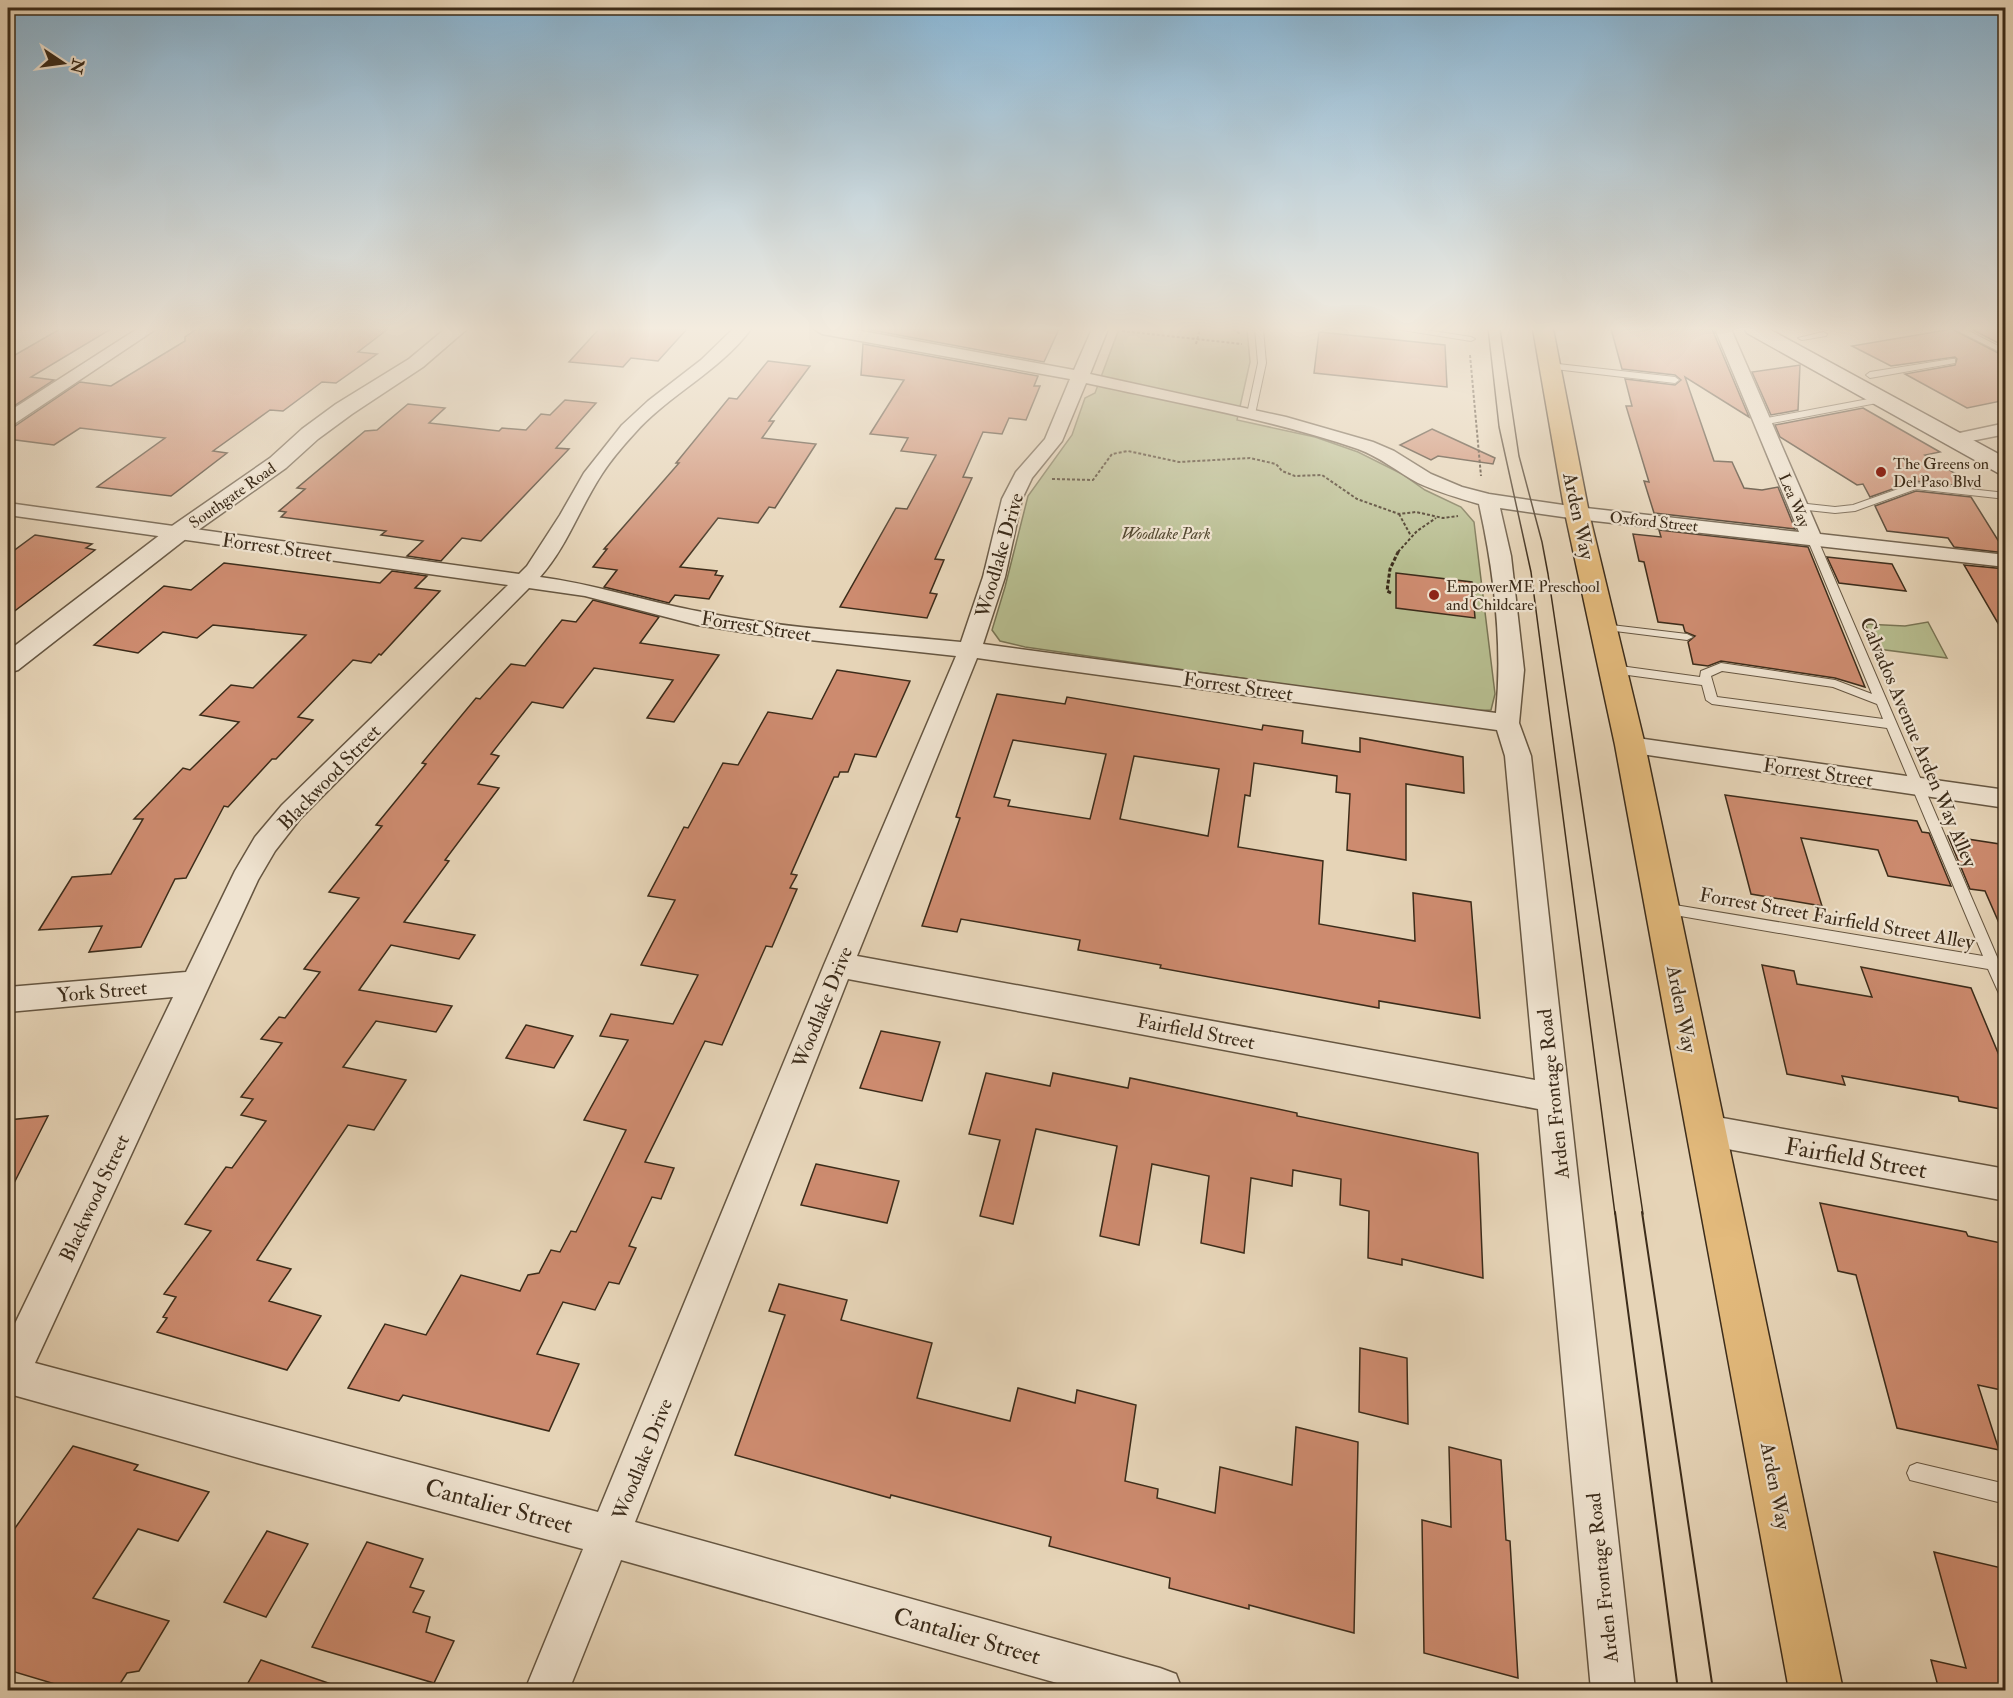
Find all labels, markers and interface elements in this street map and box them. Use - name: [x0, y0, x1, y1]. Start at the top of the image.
- north arrow: [33, 33, 93, 93]
- text: N: [65, 56, 88, 76]
- place label: The Greens on Del Paso Blvd: [1893, 454, 1989, 492]
- street label: Southgate Road: [185, 458, 280, 533]
- marker: The Greens on Del Paso Blvd: [1874, 465, 1888, 479]
- street label: Arden Way: [1557, 469, 1600, 563]
- street label: Lea Way: [1774, 470, 1815, 531]
- street label: Woodlake Drive: [969, 490, 1029, 621]
- street label: Oxford Street: [1609, 507, 1699, 537]
- park label: Woodlake Park: [1121, 524, 1211, 544]
- street label: Forrest Street: [220, 527, 334, 568]
- place label: EmpowerME Preschool and Childcare: [1446, 577, 1600, 615]
- marker: EmpowerME Preschool and Childcare: [1427, 588, 1441, 602]
- street label: Forrest Street: [699, 605, 813, 648]
- street label: Calvados Avenue Arden Way Alley: [1854, 613, 1983, 872]
- street label: Forrest Street: [1181, 666, 1295, 707]
- street label: Blackwood Street: [273, 719, 386, 836]
- street label: Forrest Street: [1761, 752, 1875, 793]
- street label: Forrest Street Fairfield Street Alley: [1697, 882, 1978, 955]
- street label: Woodlake Drive: [786, 943, 858, 1072]
- street label: Arden Way: [1661, 962, 1702, 1056]
- street label: York Street: [56, 975, 149, 1008]
- street label: Arden Frontage Road: [1532, 1007, 1575, 1181]
- street label: Fairfield Street: [1135, 1008, 1258, 1055]
- street label: Blackwood Street: [54, 1130, 135, 1266]
- street label: Fairfield Street: [1783, 1131, 1930, 1186]
- street label: Woodlake Drive: [606, 1395, 678, 1524]
- street label: Arden Way: [1755, 1439, 1796, 1533]
- street label: Cantalier Street: [422, 1472, 576, 1541]
- street label: Arden Frontage Road: [1581, 1491, 1624, 1665]
- street label: Cantalier Street: [890, 1601, 1044, 1672]

